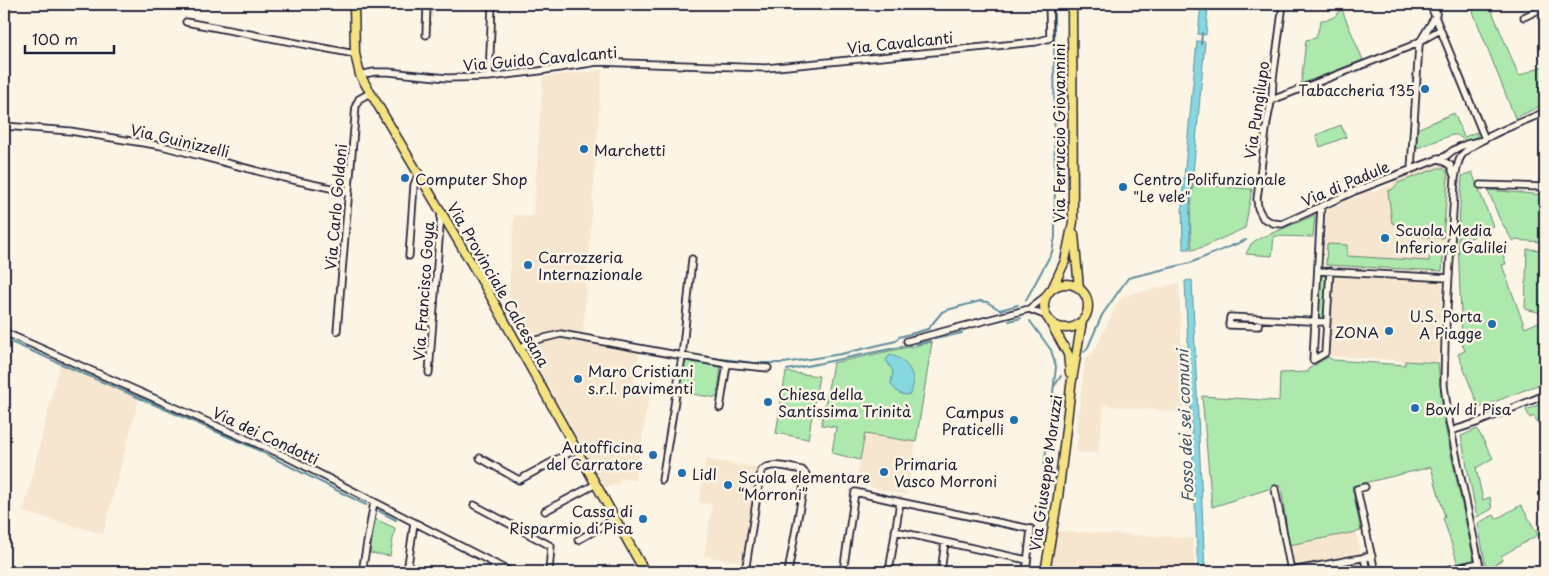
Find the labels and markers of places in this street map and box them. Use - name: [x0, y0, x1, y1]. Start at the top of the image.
- place label: Tabaccheria 135: [1298, 78, 1415, 101]
- marker: Tabaccheria 135: [1419, 83, 1431, 95]
- place label: Marchetti: [594, 138, 666, 161]
- marker: Marchetti: [578, 143, 590, 155]
- place label: Computer Shop: [415, 167, 527, 190]
- place label: Centro Polifunzionale "Le vele": [1133, 167, 1286, 207]
- marker: Computer Shop: [399, 172, 411, 184]
- marker: Centro Polifunzionale "Le vele": [1117, 181, 1129, 193]
- place label: Scuola Media Inferiore Galilei: [1395, 218, 1507, 258]
- marker: Scuola Media Inferiore Galilei: [1379, 232, 1391, 244]
- place label: Carrozzeria Internazionale: [538, 245, 643, 285]
- marker: Carrozzeria Internazionale: [522, 259, 534, 271]
- place label: U.S. Porta A Piagge: [1409, 304, 1483, 344]
- marker: U.S. Porta A Piagge: [1486, 318, 1498, 330]
- place label: ZONA: [1335, 320, 1379, 343]
- marker: ZONA: [1383, 325, 1395, 337]
- place label: Maro Cristiani s.r.l. pavimenti: [588, 359, 694, 399]
- marker: Maro Cristiani s.r.l. pavimenti: [572, 373, 584, 385]
- place label: Chiesa della Santissima Trinità: [778, 382, 911, 422]
- marker: Chiesa della Santissima Trinità: [762, 396, 774, 408]
- place label: Bowl di Pisa: [1425, 397, 1512, 420]
- place label: Campus Praticelli: [941, 400, 1004, 440]
- marker: Bowl di Pisa: [1409, 402, 1421, 414]
- marker: Campus Praticelli: [1008, 414, 1020, 426]
- place label: Autofficina del Carratore: [546, 435, 644, 475]
- marker: Autofficina del Carratore: [647, 449, 659, 461]
- place label: Primaria Vasco Morroni: [894, 452, 997, 492]
- place label: Lidl: [692, 462, 717, 485]
- place label: Scuola elementare “Morroni”: [738, 465, 871, 505]
- marker: Primaria Vasco Morroni: [878, 466, 890, 478]
- marker: Lidl: [676, 467, 688, 479]
- marker: Scuola elementare “Morroni”: [722, 479, 734, 491]
- place label: Cassa di Risparmio di Pisa: [509, 499, 634, 539]
- marker: Cassa di Risparmio di Pisa: [637, 513, 649, 525]

